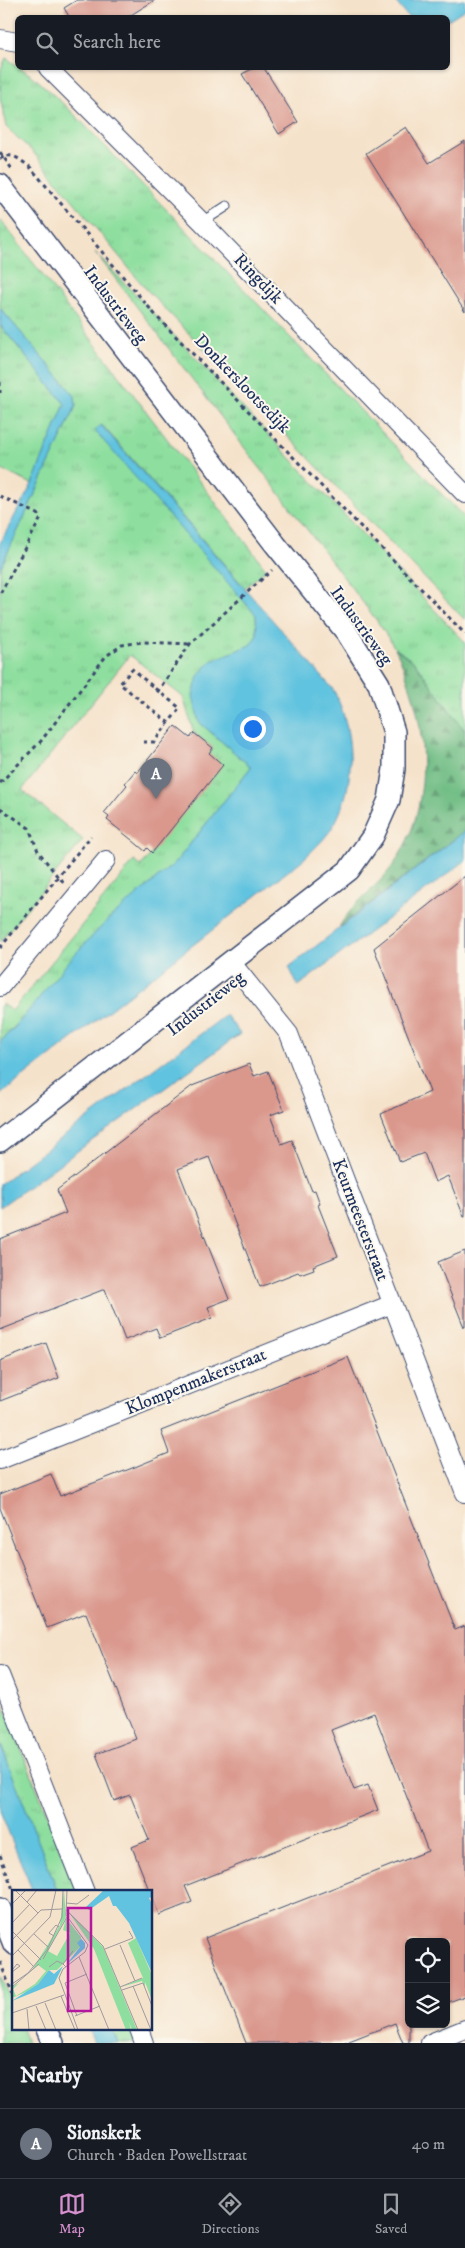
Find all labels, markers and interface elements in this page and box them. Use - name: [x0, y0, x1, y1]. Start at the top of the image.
- search box: [15, 15, 450, 70]
- icon: search: [33, 29, 61, 57]
- text: Search here: [73, 31, 161, 54]
- street label: Ringdijk: [229, 249, 287, 309]
- street label: Industrieweg: [78, 261, 152, 349]
- street label: Donkerslootsedijk: [189, 330, 295, 438]
- street label: Industrieweg: [325, 582, 397, 670]
- your location: [240, 716, 266, 742]
- pin: A: [140, 758, 172, 799]
- street label: Industrieweg: [163, 967, 249, 1041]
- street label: Keurmeesterstraat: [327, 1156, 393, 1284]
- street label: Klompenmakerstraat: [122, 1344, 270, 1420]
- inset map: [12, 1890, 152, 2030]
- map controls: [405, 1938, 450, 2028]
- button: locate: [405, 1938, 450, 1983]
- button: layers: [405, 1983, 450, 2028]
- text: Nearby: [20, 2063, 82, 2089]
- text: Sionskerk: [67, 2122, 141, 2145]
- text: A: [31, 2134, 41, 2154]
- text: 40 m: [412, 2134, 445, 2154]
- text: Church · Baden Powellstraat: [67, 2145, 247, 2165]
- tab: Map: [58, 2190, 86, 2238]
- tab: Directions: [201, 2190, 259, 2238]
- tab: Saved: [375, 2190, 407, 2238]

